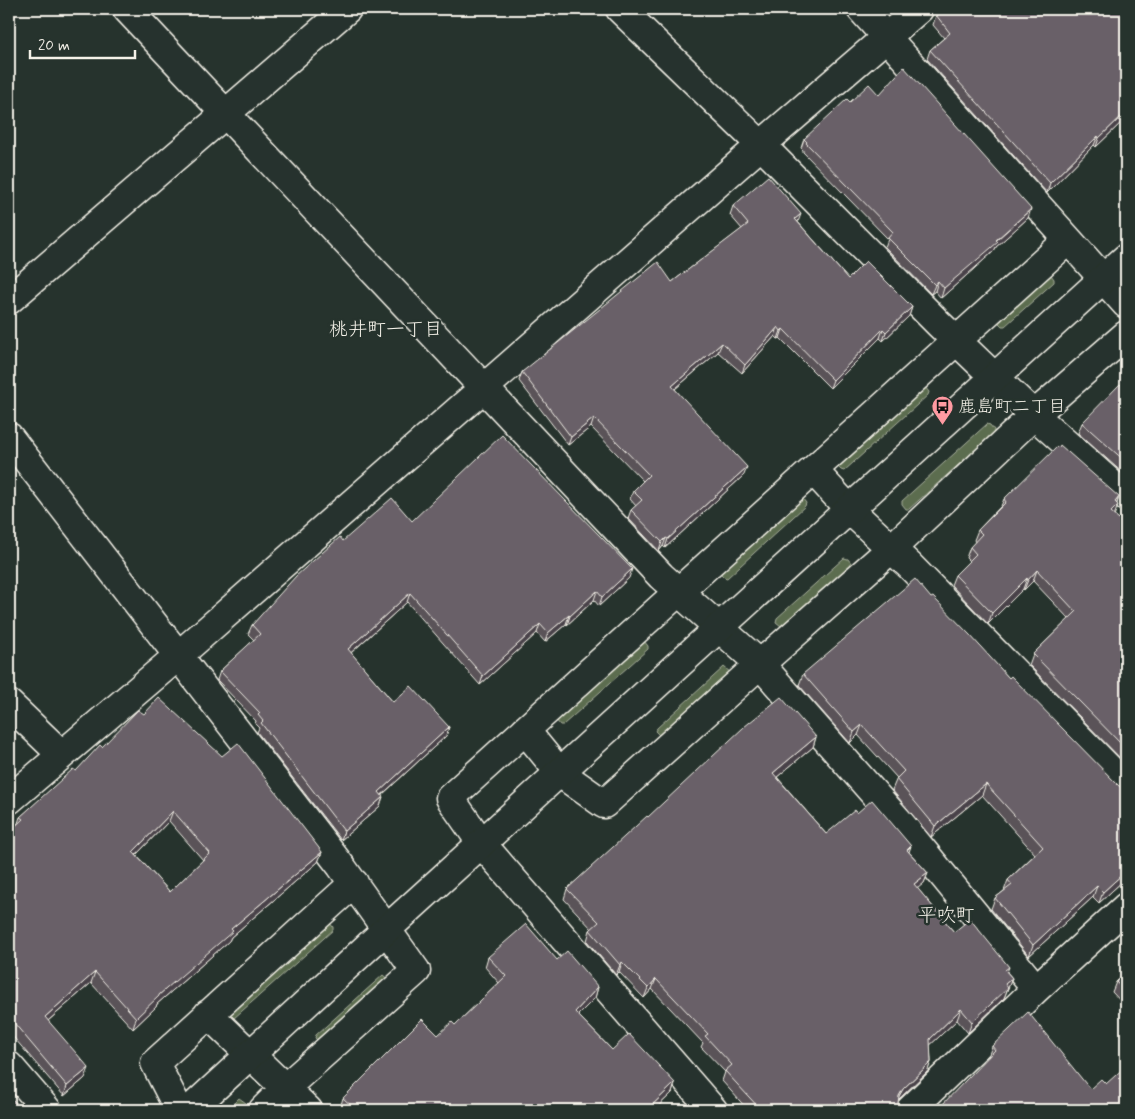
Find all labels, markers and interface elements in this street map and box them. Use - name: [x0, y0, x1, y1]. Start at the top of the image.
- scale bar: [30, 28, 135, 60]
- text: 20 m: [38, 36, 70, 56]
- district label: 桃井町一丁目: [329, 317, 443, 342]
- bus stop icon: 鹿島町二丁目: [930, 395, 954, 426]
- place label: 鹿島町二丁目: [958, 395, 1066, 419]
- district label: 平吹町: [917, 903, 975, 928]

